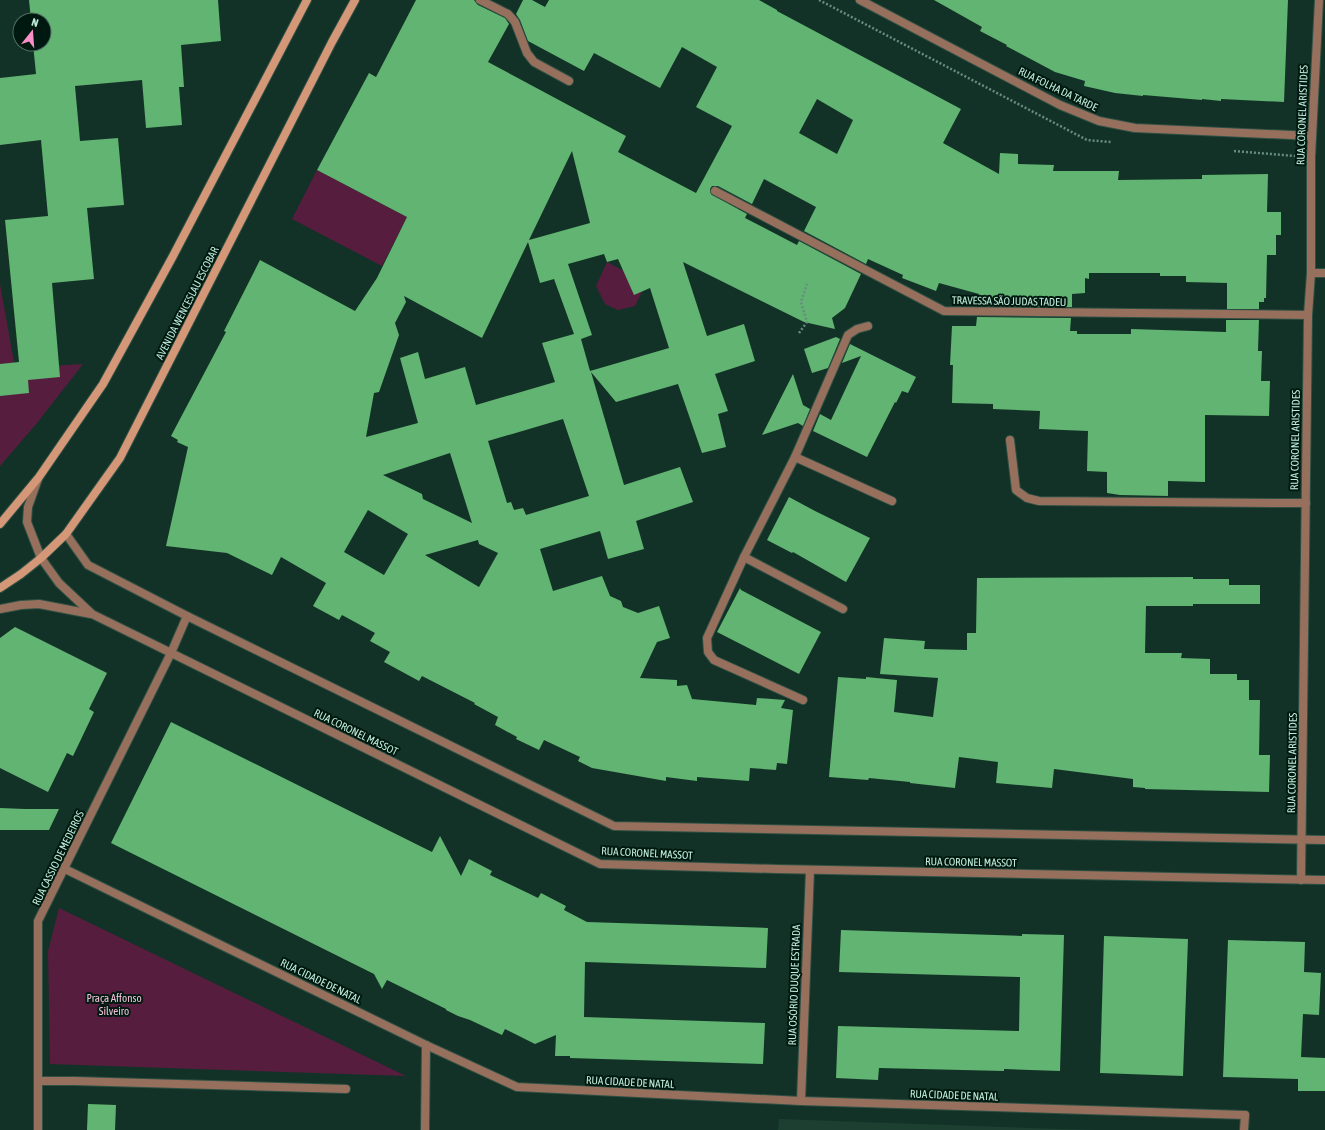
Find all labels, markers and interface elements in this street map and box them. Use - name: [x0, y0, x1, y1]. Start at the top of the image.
- north arrow: [12, 12, 52, 52]
- text: N: [30, 16, 40, 29]
- street label: RUA CORONEL ARISTIDES: [1294, 64, 1310, 165]
- street label: RUA FOLHA DA TARDE: [1017, 65, 1100, 113]
- street label: AVENIDA WENCESLAU ESCOBAR: [153, 244, 221, 362]
- street label: TRAVESSA SÃO JUDAS TADEU: [952, 294, 1066, 308]
- street label: RUA CORONEL ARISTIDES: [1288, 389, 1302, 490]
- street label: RUA CORONEL MASSOT: [312, 706, 400, 758]
- street label: RUA CORONEL ARISTIDES: [1285, 712, 1299, 813]
- street label: RUA CASSIO DE MEDEIROS: [30, 808, 86, 907]
- street label: RUA CORONEL MASSOT: [601, 845, 693, 861]
- street label: RUA CORONEL MASSOT: [925, 855, 1017, 869]
- street label: RUA OSÓRIO DUQUE ESTRADA: [786, 924, 802, 1046]
- street label: RUA CIDADE DE NATAL: [279, 956, 364, 1006]
- park label: Praça Affonso Silveiro: [86, 992, 142, 1017]
- street label: RUA CIDADE DE NATAL: [586, 1074, 675, 1090]
- street label: RUA CIDADE DE NATAL: [910, 1087, 999, 1103]

